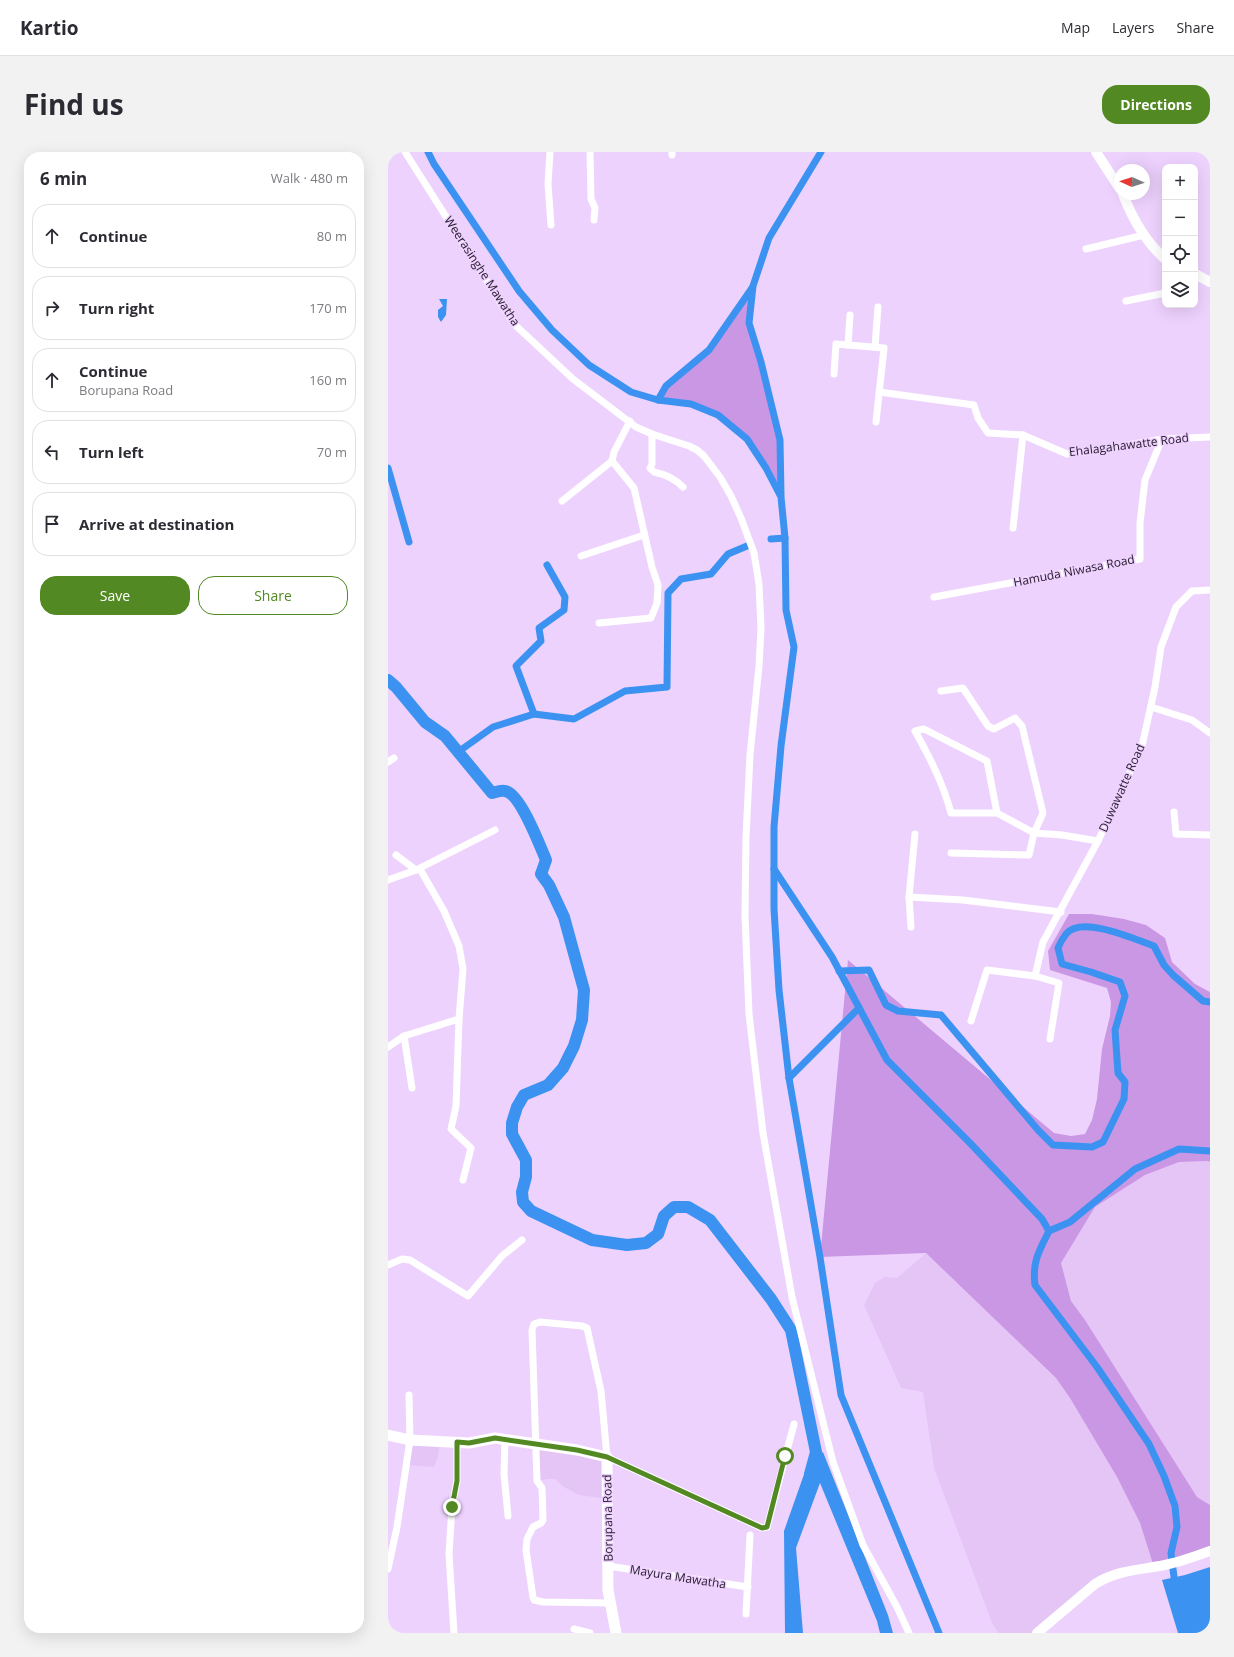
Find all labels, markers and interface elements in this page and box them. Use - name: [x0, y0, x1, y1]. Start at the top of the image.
- text: Kartio: [20, 15, 79, 41]
- text: Map: [1061, 18, 1090, 37]
- text: Layers: [1112, 18, 1154, 37]
- text: Share: [1176, 18, 1214, 37]
- text: Find us: [24, 85, 124, 123]
- button: Directions: [1102, 85, 1210, 124]
- north arrow: [1114, 164, 1150, 200]
- map controls: [1162, 164, 1198, 308]
- button: +: [1162, 164, 1198, 200]
- text: 6 min: [40, 167, 87, 190]
- text: Walk · 480 m: [271, 169, 348, 187]
- button: −: [1162, 200, 1198, 236]
- street label: Weerasinghe Mawatha: [441, 213, 524, 329]
- icon: ahead: [41, 225, 63, 247]
- text: Continue: [79, 226, 147, 246]
- text: 80 m: [317, 227, 347, 245]
- button: locate: [1162, 236, 1198, 272]
- button: layers: [1162, 272, 1198, 308]
- icon: right: [41, 297, 63, 319]
- text: Turn right: [79, 298, 154, 318]
- text: 170 m: [309, 299, 347, 317]
- text: Continue: [79, 361, 147, 381]
- icon: ahead: [41, 369, 63, 391]
- text: 160 m: [309, 371, 347, 389]
- text: Borupana Road: [79, 381, 173, 399]
- street label: Ehalagahawatte Road: [1068, 429, 1190, 460]
- icon: left: [41, 441, 63, 463]
- text: Turn left: [79, 442, 144, 462]
- text: 70 m: [317, 443, 347, 461]
- icon: arrive: [41, 513, 63, 535]
- text: Arrive at destination: [79, 514, 234, 534]
- street label: Hamuda Niwasa Road: [1012, 550, 1136, 591]
- button: Save: [40, 576, 190, 615]
- button: Share: [198, 576, 348, 615]
- street label: Duwawatte Road: [1094, 741, 1149, 835]
- route start: [776, 1447, 794, 1465]
- street label: Borupana Road: [598, 1474, 617, 1562]
- route end: [443, 1498, 461, 1516]
- street label: Mayura Mawatha: [629, 1561, 727, 1593]

